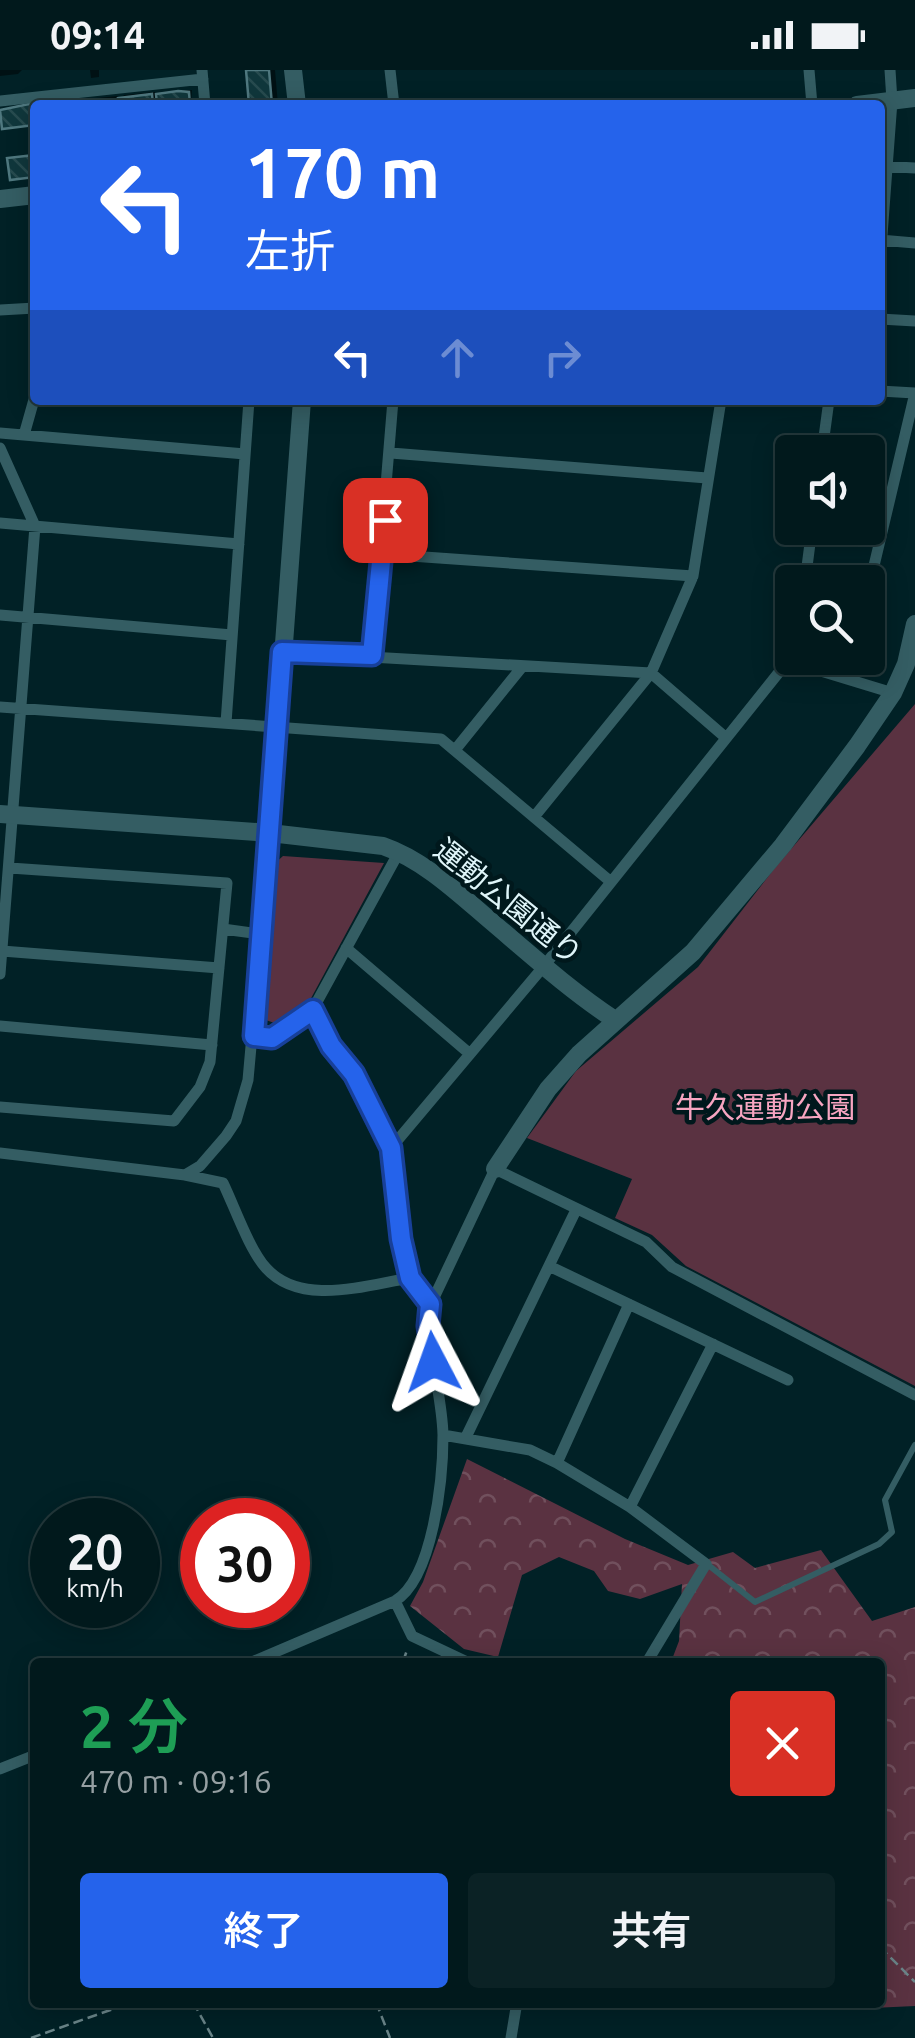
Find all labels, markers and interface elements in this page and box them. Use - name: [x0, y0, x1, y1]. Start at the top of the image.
- text: 09:14: [50, 14, 145, 56]
- text: 170 m: [245, 133, 440, 211]
- icon: left: [80, 140, 210, 270]
- text: 左折: [245, 225, 335, 276]
- icon: left: [325, 330, 380, 385]
- icon: ahead: [430, 330, 485, 385]
- icon: right: [535, 330, 590, 385]
- map controls: [775, 435, 885, 675]
- button: sound: [775, 435, 885, 545]
- pin: [343, 478, 428, 563]
- icon: arrive: [358, 493, 413, 548]
- button: search: [775, 565, 885, 675]
- street label: 運動公園通り: [428, 831, 589, 971]
- park label: 牛久運動公園: [675, 1090, 855, 1124]
- position arrow: [381, 1310, 485, 1414]
- speed limit sign: 30: [180, 1498, 310, 1628]
- text: 20: [67, 1523, 123, 1579]
- text: km/h: [66, 1574, 124, 1602]
- button: close: [730, 1691, 835, 1796]
- text: 2 分: [80, 1692, 188, 1759]
- text: 470 m · 09:16: [80, 1763, 272, 1799]
- button: 終了: [80, 1873, 448, 1988]
- button: 共有: [468, 1873, 835, 1988]

